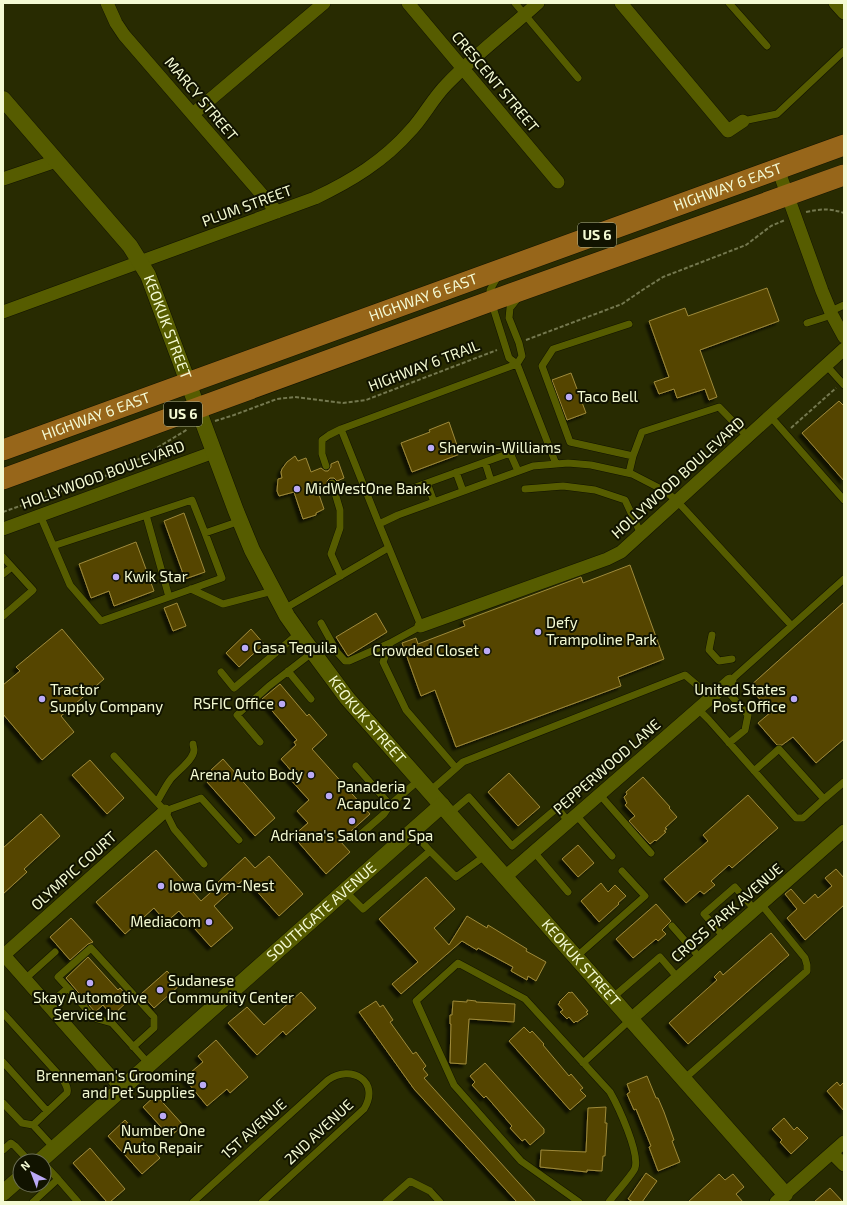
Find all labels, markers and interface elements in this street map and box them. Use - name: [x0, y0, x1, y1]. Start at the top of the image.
- street label: CRESCENT STREET: [448, 27, 543, 136]
- street label: MARCY STREET: [162, 53, 242, 144]
- street label: HIGHWAY 6 EAST: [671, 158, 784, 214]
- street label: PLUM STREET: [199, 180, 294, 230]
- road number: US 6: [578, 223, 616, 247]
- street label: HIGHWAY 6 EAST: [366, 269, 480, 325]
- street label: KEOKUK STREET: [141, 272, 196, 382]
- street label: HIGHWAY 6 TRAIL: [365, 335, 482, 395]
- street label: HIGHWAY 6 EAST: [39, 387, 153, 443]
- place label: Taco Bell: [577, 387, 638, 405]
- marker: Taco Bell: [564, 392, 574, 402]
- road number: US 6: [164, 402, 202, 426]
- street label: HOLLYWOOD BOULEVARD: [607, 413, 748, 542]
- street label: HOLLYWOOD BOULEVARD: [18, 436, 187, 512]
- place label: Sherwin-Williams: [439, 438, 561, 456]
- marker: Sherwin-Williams: [426, 443, 436, 453]
- place label: MidWestOne Bank: [305, 479, 430, 497]
- marker: MidWestOne Bank: [292, 484, 302, 494]
- place label: Kwik Star: [124, 567, 188, 585]
- marker: Kwik Star: [111, 572, 121, 582]
- place label: Defy Trampoline Park: [546, 613, 657, 648]
- marker: Defy Trampoline Park: [533, 627, 543, 637]
- place label: Casa Tequila: [253, 638, 337, 656]
- place label: Crowded Closet: [372, 641, 479, 659]
- marker: Casa Tequila: [240, 643, 250, 653]
- marker: Crowded Closet: [482, 646, 492, 656]
- street label: KEOKUK STREET: [325, 671, 410, 767]
- place label: Tractor Supply Company: [50, 680, 163, 715]
- place label: United States Post Office: [694, 680, 786, 715]
- marker: Tractor Supply Company: [37, 694, 47, 704]
- place label: RSFIC Office: [193, 694, 274, 712]
- marker: United States Post Office: [789, 694, 799, 704]
- marker: RSFIC Office: [277, 699, 287, 709]
- street label: PEPPERWOOD LANE: [549, 715, 664, 818]
- place label: Arena Auto Body: [190, 765, 303, 783]
- marker: Arena Auto Body: [306, 770, 316, 780]
- place label: Panaderia Acapulco 2: [337, 777, 411, 812]
- marker: Panaderia Acapulco 2: [324, 791, 334, 801]
- marker: Adriana's Salon and Spa: [347, 816, 357, 826]
- place label: Adriana's Salon and Spa: [271, 826, 433, 844]
- street label: OLYMPIC COURT: [27, 827, 120, 913]
- street label: SOUTHGATE AVENUE: [262, 858, 379, 964]
- street label: CROSS PARK AVENUE: [667, 859, 786, 966]
- place label: Iowa Gym-Nest: [169, 876, 275, 894]
- marker: Iowa Gym-Nest: [156, 881, 166, 891]
- place label: Mediacom: [130, 912, 201, 930]
- street label: KEOKUK STREET: [538, 915, 625, 1010]
- marker: Mediacom: [204, 917, 214, 927]
- place label: Sudanese Community Center: [168, 971, 294, 1006]
- marker: Skay Automotive Service Inc: [85, 978, 95, 988]
- marker: Sudanese Community Center: [155, 985, 165, 995]
- place label: Skay Automotive Service Inc: [33, 988, 147, 1023]
- place label: Brenneman's Grooming and Pet Supplies: [36, 1066, 196, 1101]
- marker: Brenneman's Grooming and Pet Supplies: [198, 1080, 208, 1090]
- street label: 1ST AVENUE: [217, 1094, 289, 1162]
- street label: 2ND AVENUE: [280, 1095, 356, 1168]
- marker: Number One Auto Repair: [158, 1111, 168, 1121]
- place label: Number One Auto Repair: [121, 1121, 205, 1156]
- north arrow: [12, 1153, 52, 1193]
- text: N: [18, 1158, 32, 1173]

